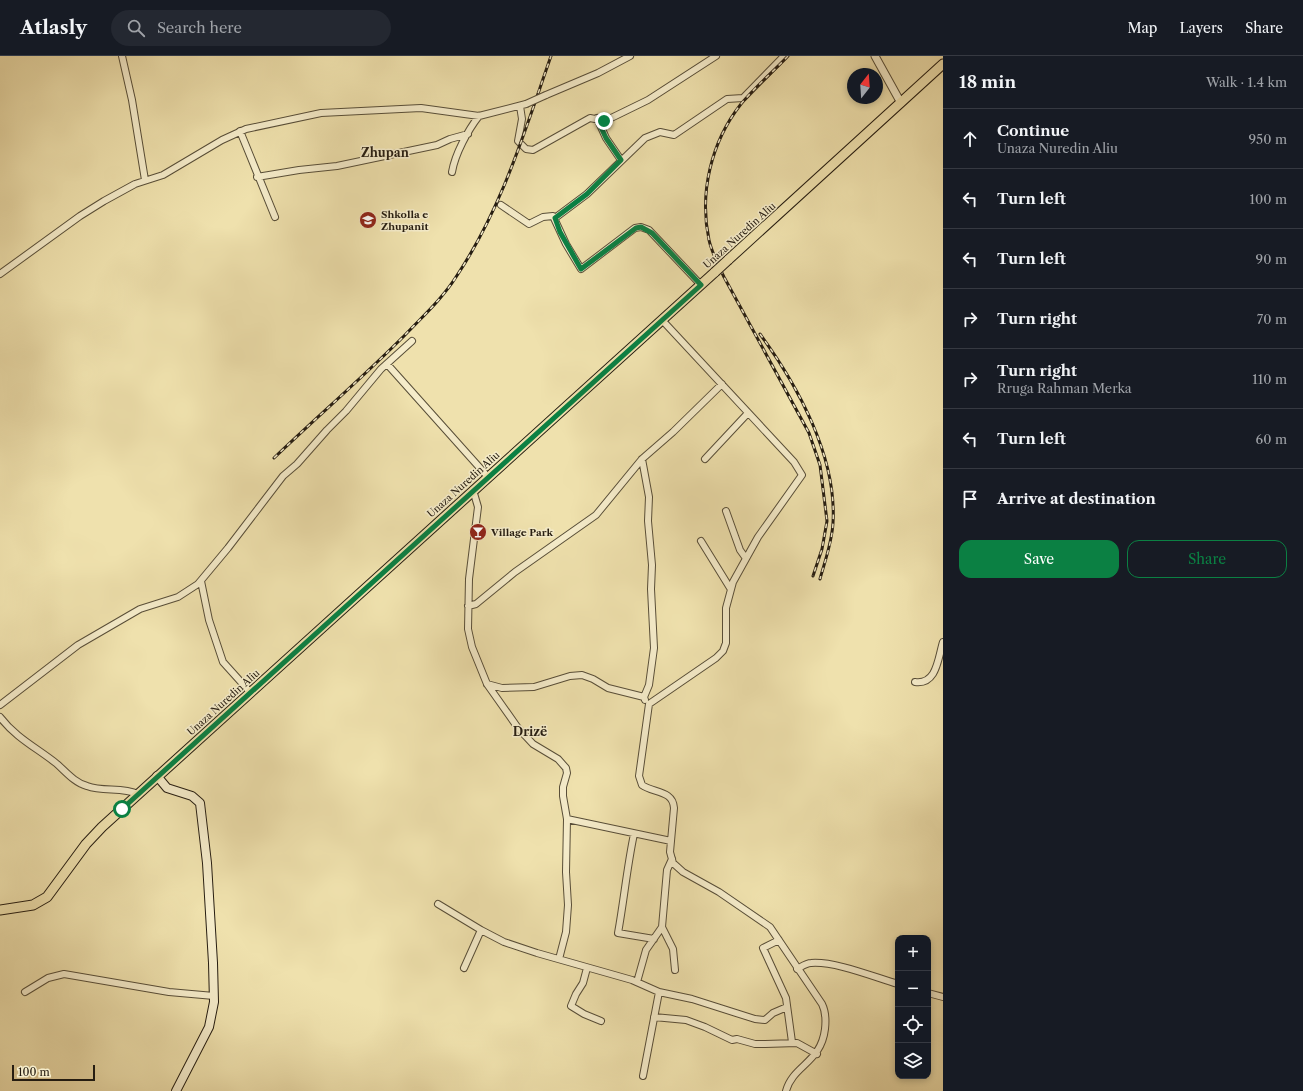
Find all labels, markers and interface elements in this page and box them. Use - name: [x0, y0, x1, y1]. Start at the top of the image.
- search box: [111, 10, 391, 46]
- text: Atlasly: [20, 16, 87, 39]
- icon: search: [125, 17, 147, 39]
- text: Search here: [157, 18, 242, 37]
- text: Map: [1127, 19, 1157, 37]
- text: Layers: [1179, 19, 1223, 37]
- text: Share: [1245, 19, 1283, 37]
- north arrow: [847, 68, 883, 104]
- text: 18 min: [959, 72, 1016, 92]
- text: Walk · 1.4 km: [1206, 74, 1287, 90]
- route end: [595, 112, 613, 130]
- text: Continue: [997, 121, 1069, 140]
- icon: ahead: [959, 128, 981, 150]
- text: 950 m: [1249, 131, 1287, 147]
- text: Unaza Nuredin Aliu: [997, 140, 1118, 156]
- district label: Zhupan: [361, 145, 410, 160]
- icon: left: [959, 188, 981, 210]
- text: Turn left: [997, 189, 1066, 208]
- text: 100 m: [1249, 191, 1287, 207]
- street label: Unaza Nuredin Aliu: [700, 199, 778, 271]
- place label: Shkolla e Zhupanit: [381, 208, 429, 233]
- school or university icon: Shkolla e Zhupanit: [358, 210, 378, 230]
- icon: left: [959, 248, 981, 270]
- text: Turn left: [997, 249, 1066, 268]
- text: 90 m: [1256, 251, 1287, 267]
- icon: right: [959, 308, 981, 330]
- text: Turn right: [997, 309, 1077, 328]
- text: 70 m: [1257, 311, 1287, 327]
- text: Turn right: [997, 361, 1077, 380]
- icon: right: [959, 368, 981, 390]
- text: 110 m: [1252, 371, 1287, 387]
- text: Rruga Rahman Merka: [997, 380, 1132, 396]
- icon: left: [959, 428, 981, 450]
- text: Turn left: [997, 429, 1066, 448]
- text: 60 m: [1256, 431, 1287, 447]
- street label: Unaza Nuredin Aliu: [424, 448, 502, 520]
- icon: arrive: [959, 488, 981, 510]
- text: Arrive at destination: [997, 489, 1156, 508]
- bar icon: Village Park: [468, 522, 488, 542]
- place label: Village Park: [490, 526, 554, 539]
- button: Save: [959, 540, 1119, 578]
- button: Share: [1127, 540, 1287, 578]
- street label: Unaza Nuredin Aliu: [184, 666, 262, 738]
- district label: Drizë: [513, 724, 547, 739]
- route start: [113, 800, 131, 818]
- map controls: [895, 935, 931, 1079]
- button: +: [895, 935, 931, 971]
- button: −: [895, 971, 931, 1007]
- button: locate: [895, 1007, 931, 1043]
- button: layers: [895, 1043, 931, 1079]
- scale bar: [12, 1063, 95, 1082]
- text: 100 m: [18, 1065, 50, 1079]

